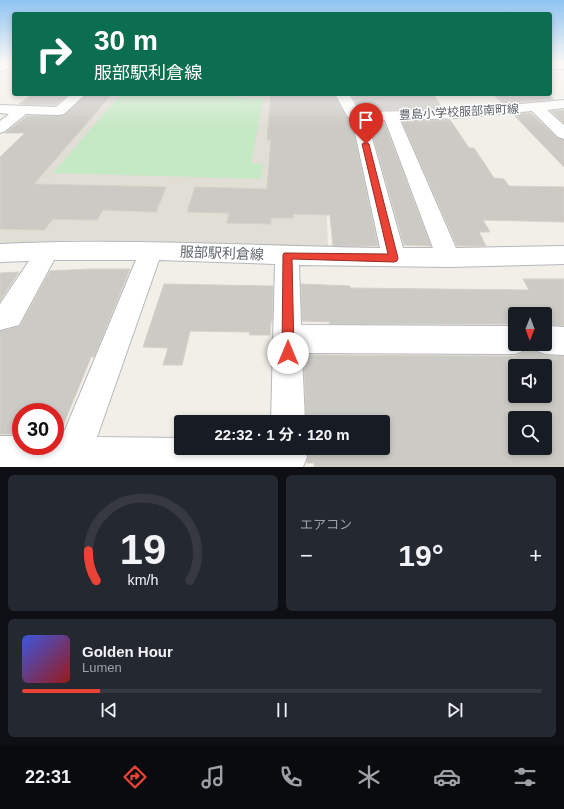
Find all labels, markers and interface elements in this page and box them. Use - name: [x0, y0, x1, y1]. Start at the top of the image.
- text: 30 m: [94, 25, 158, 56]
- icon: right: [28, 28, 80, 80]
- text: 服部駅利倉線: [94, 63, 202, 83]
- street label: 豊島小学校服部南町線: [399, 102, 519, 122]
- pin: [349, 103, 383, 144]
- icon: arrive: [355, 109, 377, 131]
- street label: 服部駅利倉線: [180, 244, 264, 262]
- north arrow: [508, 307, 552, 351]
- map controls: [508, 307, 552, 455]
- position arrow: [267, 332, 309, 374]
- button: sound: [508, 359, 552, 403]
- speed limit sign: 30: [12, 403, 64, 455]
- button: search: [508, 411, 552, 455]
- text: 22:32 · 1 分 · 120 m: [214, 426, 350, 443]
- text: エアコン: [300, 517, 352, 532]
- text: 19: [120, 526, 166, 573]
- text: 19°: [398, 539, 444, 572]
- text: −: [300, 543, 313, 568]
- text: +: [529, 543, 542, 568]
- text: km/h: [128, 572, 159, 588]
- text: Golden Hour: [82, 643, 173, 660]
- text: Lumen: [82, 660, 122, 675]
- icon: previous: [98, 699, 120, 721]
- icon: pause: [271, 699, 293, 721]
- icon: next: [444, 699, 466, 721]
- icon: directions: [121, 763, 149, 791]
- icon: music: [199, 763, 227, 791]
- icon: phone: [277, 763, 305, 791]
- icon: climate: [355, 763, 383, 791]
- icon: car: [433, 763, 461, 791]
- icon: filters: [511, 763, 539, 791]
- text: 22:31: [25, 767, 71, 787]

